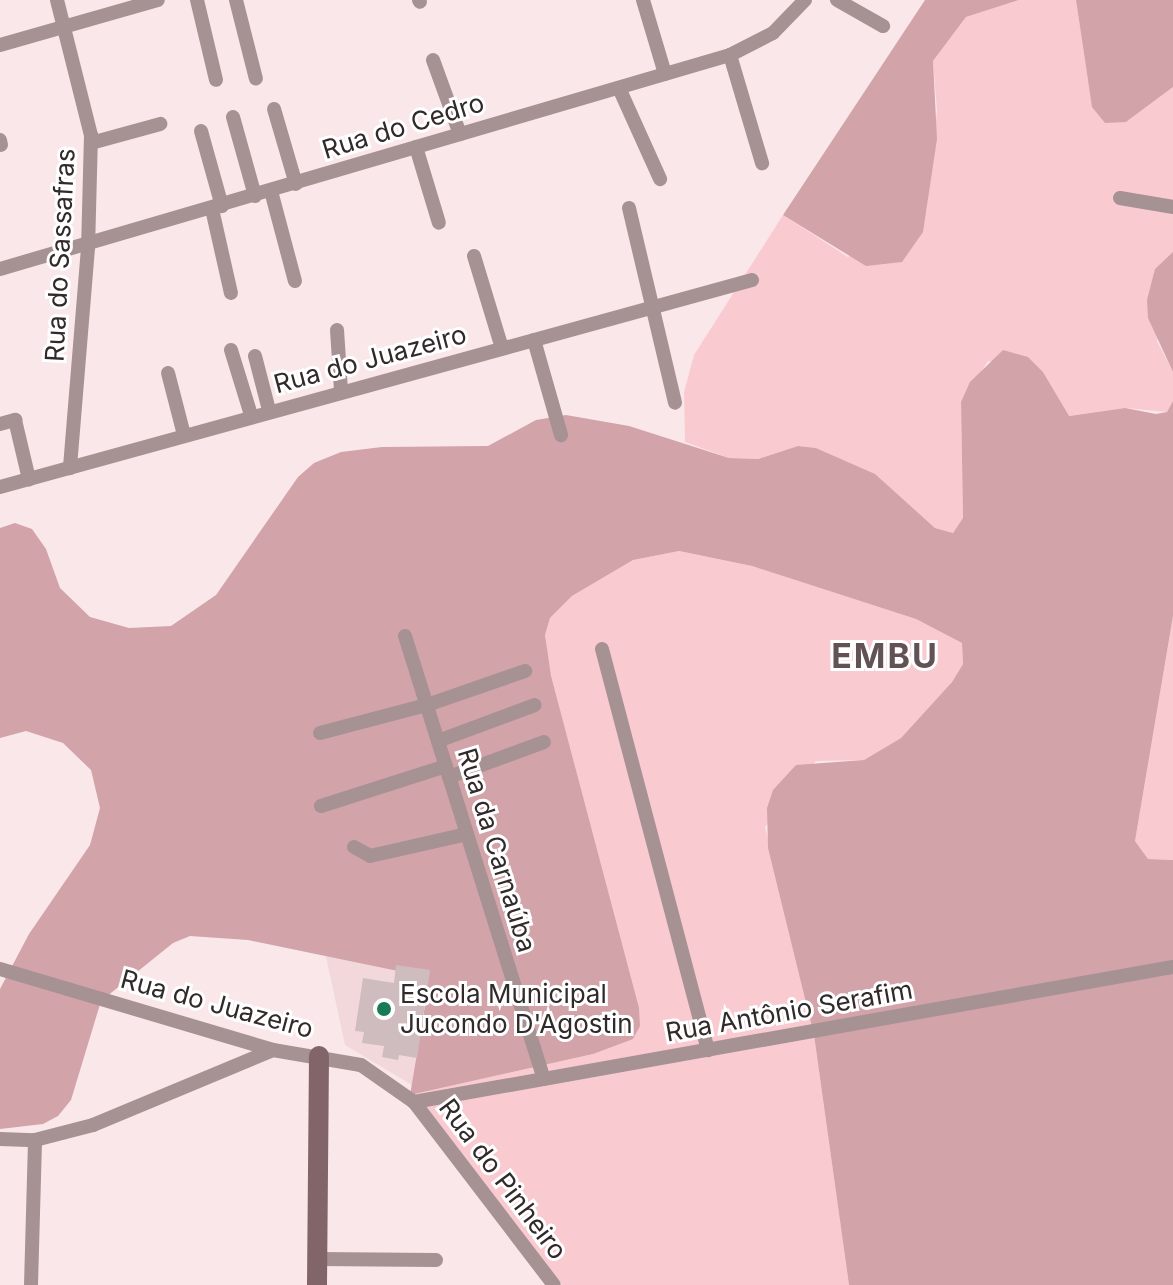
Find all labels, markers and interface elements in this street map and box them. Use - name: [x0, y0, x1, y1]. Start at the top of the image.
- street label: Rua do Cedro: [318, 87, 488, 165]
- street label: Rua do Sassafras: [39, 147, 81, 363]
- street label: Rua do Juazeiro: [270, 318, 470, 400]
- district label: EMBU: [831, 636, 939, 676]
- street label: Rua da Carnaúba: [451, 744, 543, 956]
- street label: Rua do Juazeiro: [117, 963, 317, 1045]
- street label: Rua Antônio Serafim: [663, 974, 915, 1048]
- place label: Escola Municipal Jucondo D'Agostin: [400, 978, 633, 1040]
- marker: Escola Municipal Jucondo D'Agostin: [375, 1000, 393, 1018]
- street label: Rua do Pinheiro: [433, 1093, 573, 1265]

